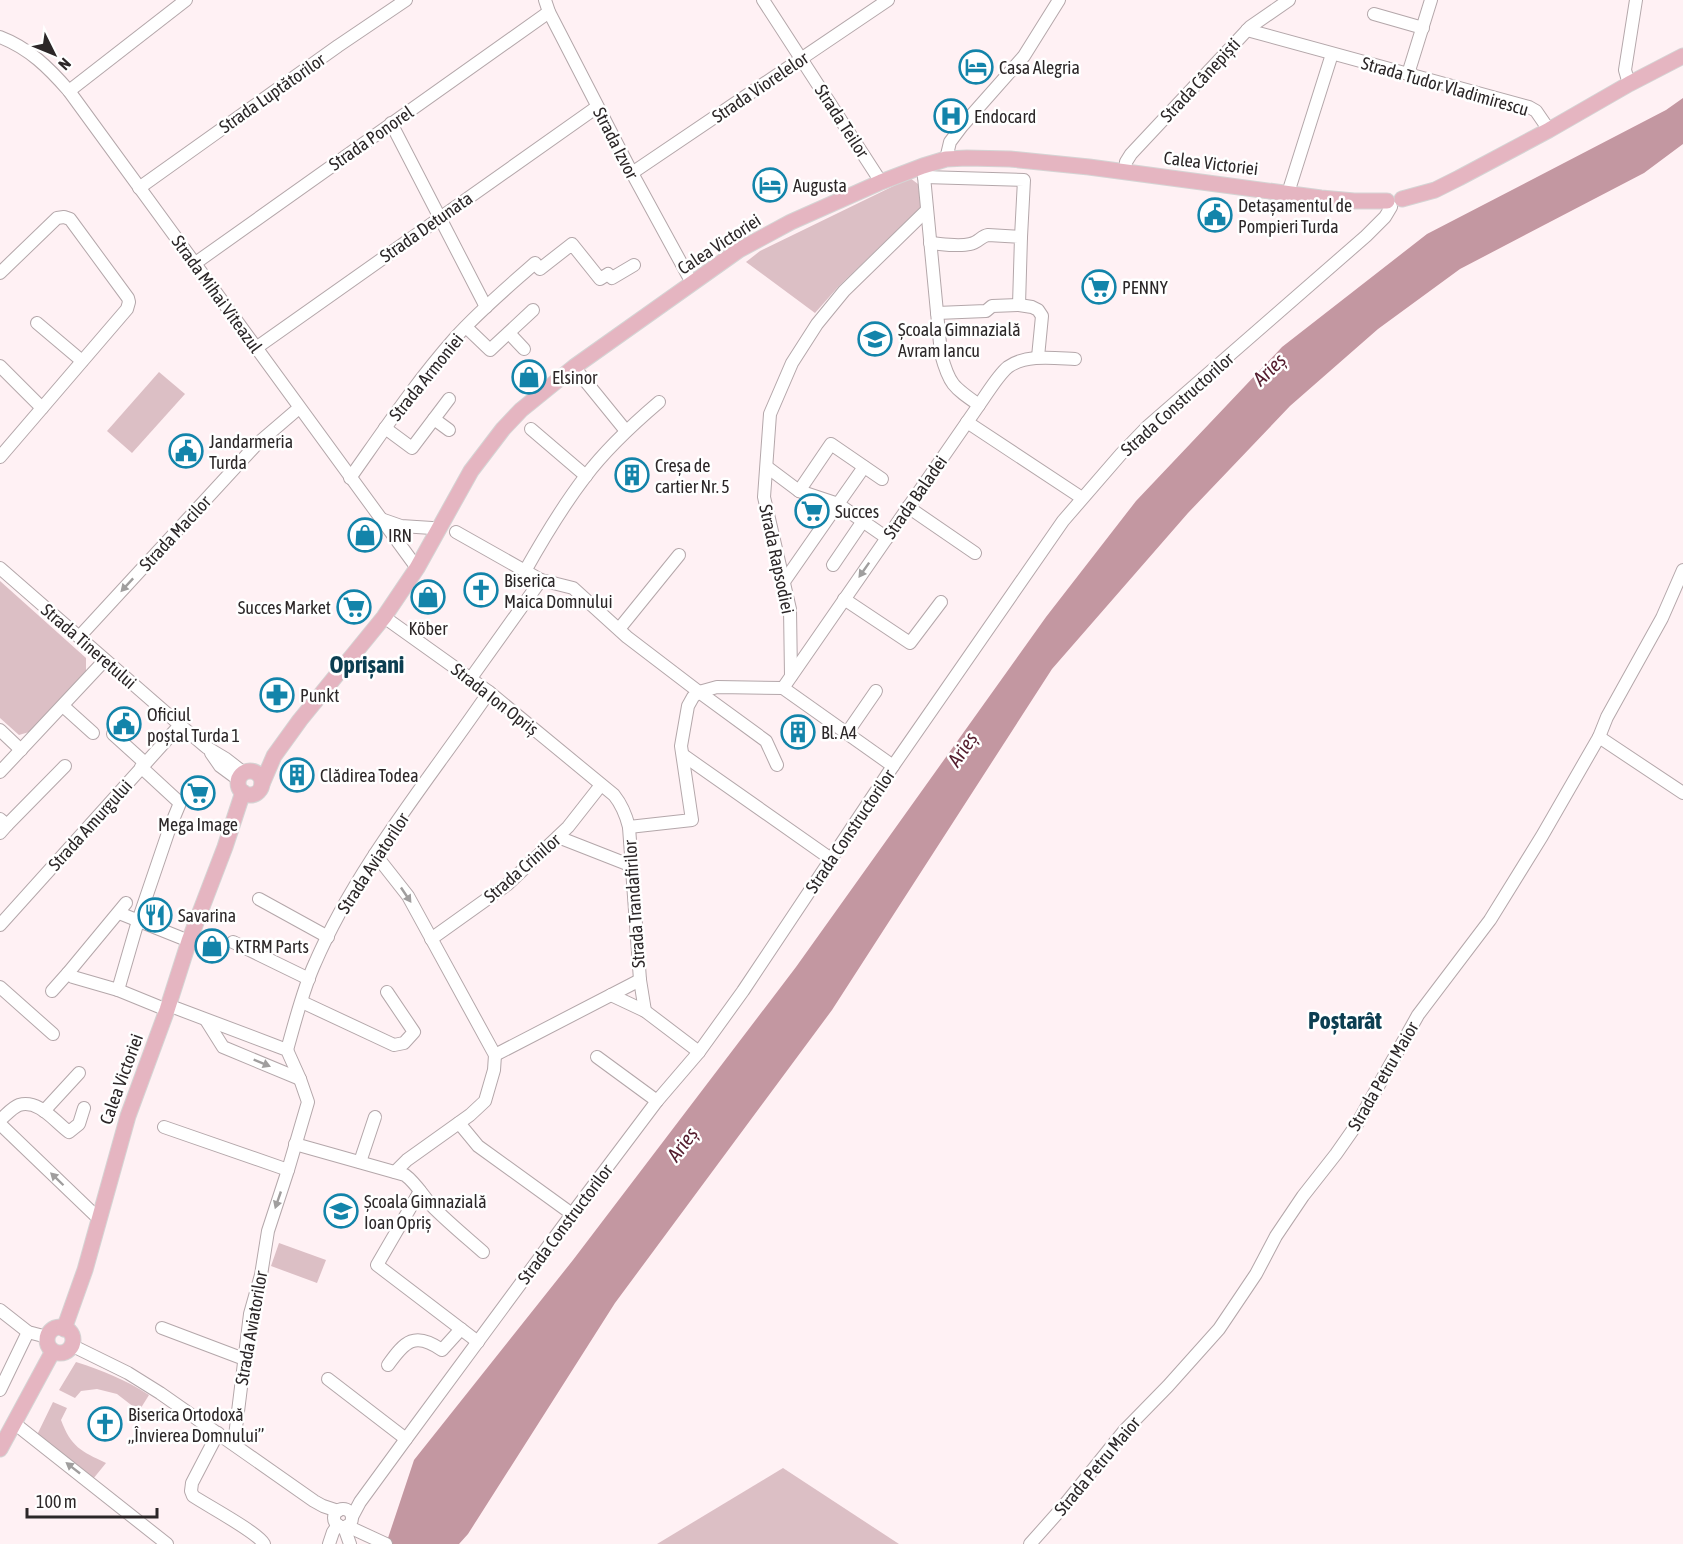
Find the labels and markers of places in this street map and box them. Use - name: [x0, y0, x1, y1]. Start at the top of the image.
- hotel icon: Casa Alegria: [958, 49, 994, 85]
- place label: Casa Alegria: [999, 57, 1080, 78]
- hospital icon: Endocard: [933, 98, 969, 134]
- place label: Endocard: [974, 106, 1036, 127]
- hotel icon: Augusta: [752, 167, 788, 203]
- place label: Augusta: [793, 175, 847, 196]
- place label: Detașamentul de Pompieri Turda: [1238, 195, 1352, 237]
- public building icon: Detașamentul de Pompieri Turda: [1197, 197, 1233, 233]
- supermarket icon: PENNY: [1081, 269, 1117, 305]
- place label: PENNY: [1122, 277, 1168, 298]
- place label: Școala Gimnazială Avram Iancu: [898, 319, 1021, 361]
- school or university icon: Școala Gimnazială Avram Iancu: [857, 321, 893, 357]
- shop icon: Elsinor: [511, 359, 547, 395]
- place label: Elsinor: [552, 367, 598, 388]
- place label: Jandarmeria Turda: [209, 431, 293, 473]
- public building icon: Jandarmeria Turda: [168, 433, 204, 469]
- place label: Creșa de cartier Nr. 5: [655, 455, 730, 497]
- building icon: Creșa de cartier Nr. 5: [614, 457, 650, 493]
- supermarket icon: Succes: [794, 493, 830, 529]
- place label: Succes: [835, 501, 879, 522]
- shop icon: IRN: [347, 517, 383, 553]
- place label: IRN: [388, 525, 412, 546]
- place label: Biserica Maica Domnului: [504, 570, 613, 612]
- church icon: Biserica Maica Domnului: [463, 572, 499, 608]
- shop icon: Köber: [410, 579, 446, 615]
- supermarket icon: Succes Market: [336, 589, 372, 625]
- place label: Succes Market: [238, 597, 331, 618]
- place label: Köber: [409, 618, 448, 639]
- pharmacy icon: Punkt: [259, 677, 295, 713]
- place label: Punkt: [300, 685, 339, 706]
- place label: Oficiul poștal Turda 1: [147, 704, 240, 746]
- public building icon: Oficiul poștal Turda 1: [106, 706, 142, 742]
- building icon: Bl. A4: [780, 714, 816, 750]
- place label: Bl. A4: [821, 722, 857, 743]
- building icon: Clădirea Todea: [279, 757, 315, 793]
- place label: Clădirea Todea: [320, 765, 419, 786]
- supermarket icon: Mega Image: [180, 775, 216, 811]
- place label: Mega Image: [158, 814, 238, 835]
- restaurant icon: Savarina: [137, 897, 173, 933]
- place label: Savarina: [178, 905, 236, 926]
- shop icon: KTRM Parts: [194, 928, 230, 964]
- place label: KTRM Parts: [235, 936, 309, 957]
- place label: Școala Gimnazială Ioan Opriș: [364, 1191, 487, 1233]
- school or university icon: Școala Gimnazială Ioan Opriș: [323, 1193, 359, 1229]
- place label: Biserica Ortodoxă „Învierea Domnului”: [128, 1404, 264, 1446]
- church icon: Biserica Ortodoxă „Învierea Domnului”: [87, 1406, 123, 1442]

